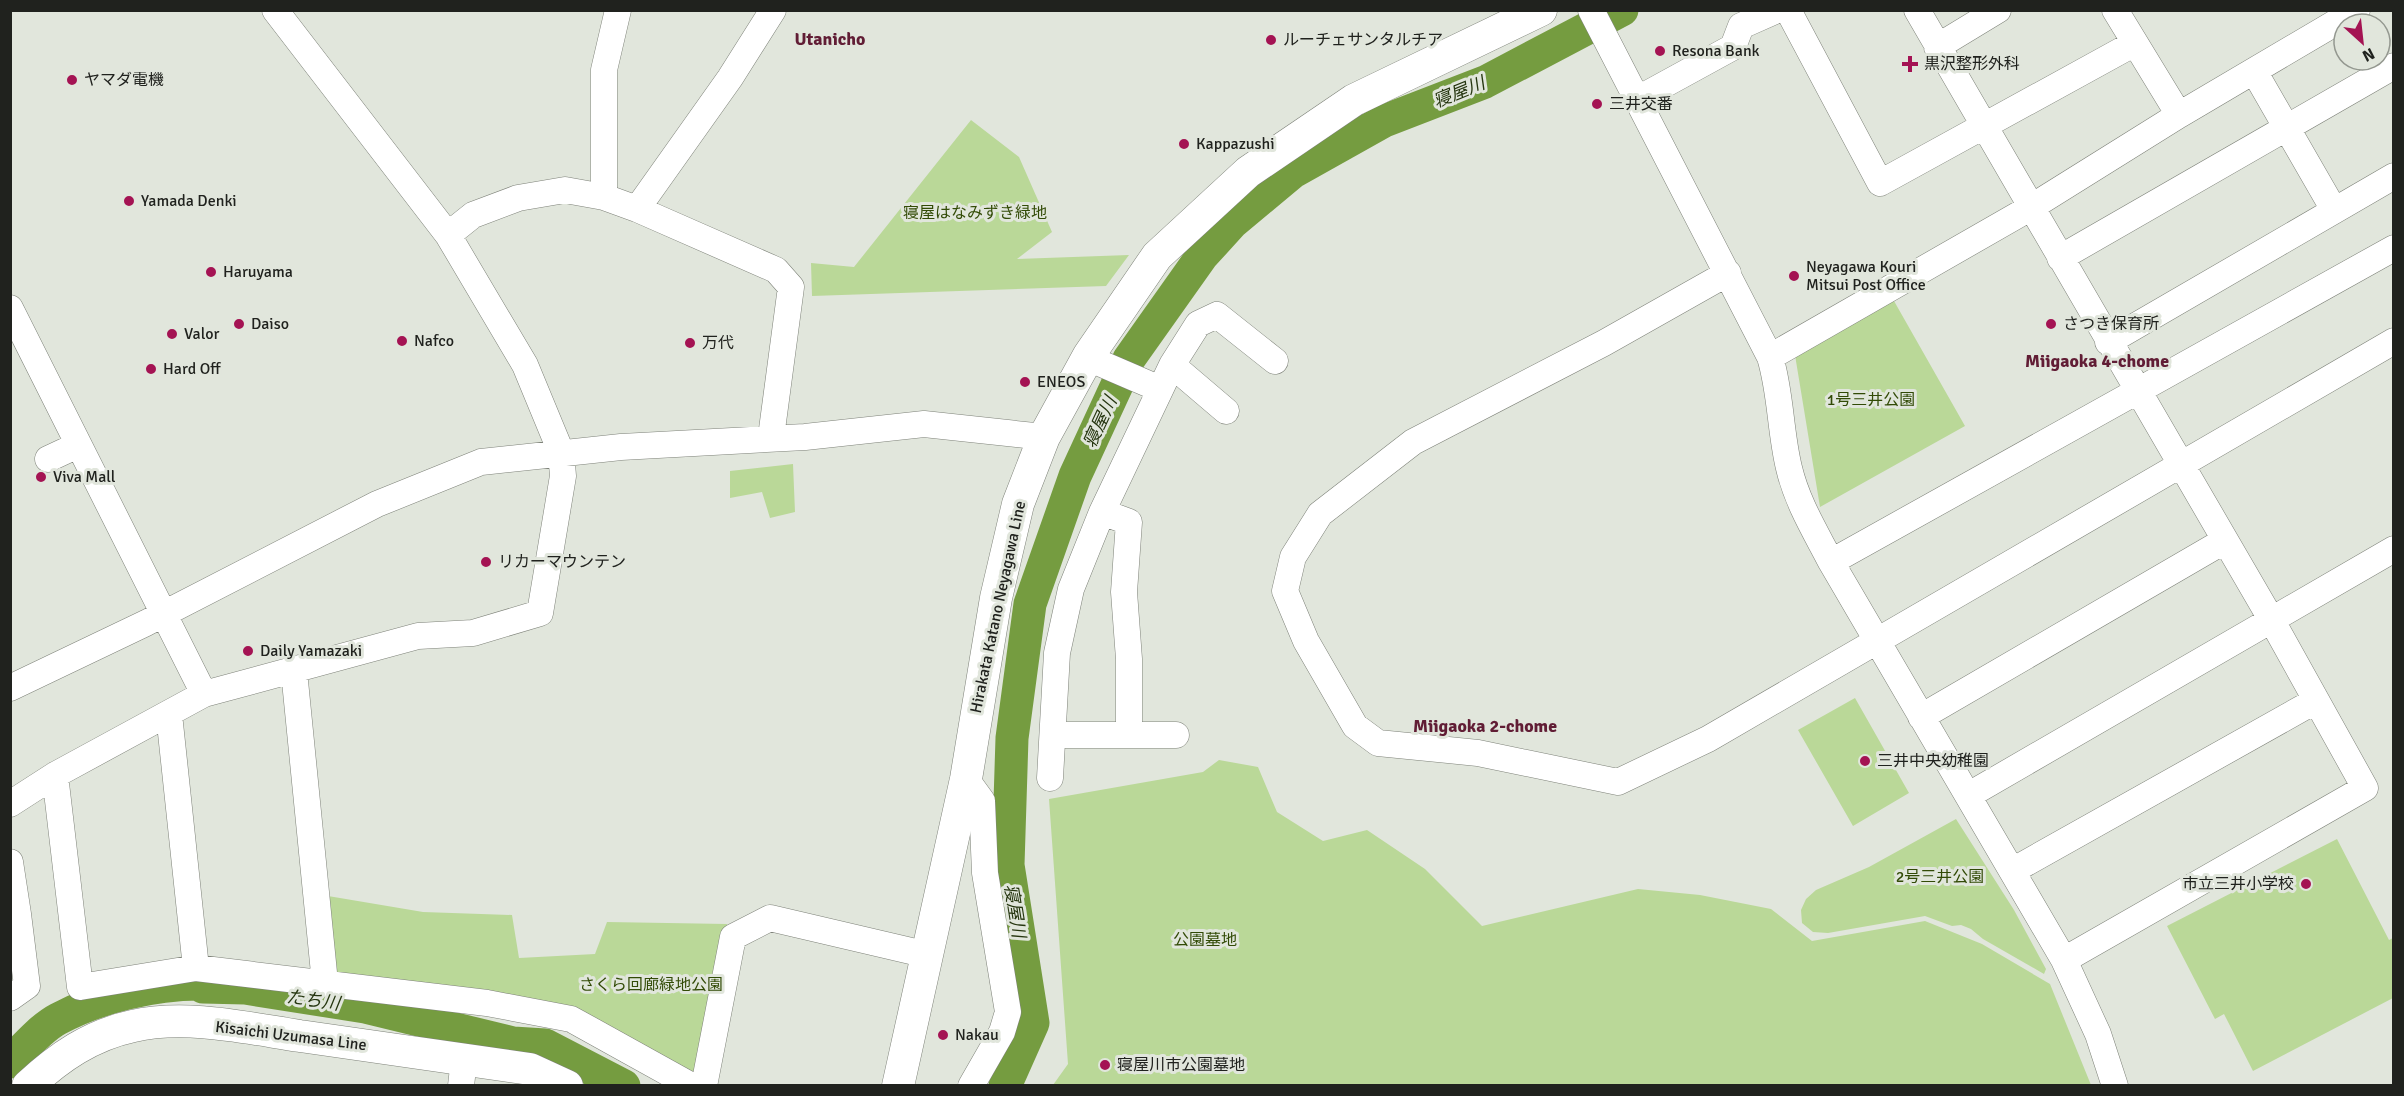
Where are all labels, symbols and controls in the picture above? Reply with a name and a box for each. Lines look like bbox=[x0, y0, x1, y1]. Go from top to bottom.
north arrow bbox=[2332, 12, 2392, 72]
district label: Utanicho bbox=[794, 28, 866, 50]
place label: ルーチェサンタルチア bbox=[1283, 30, 1443, 50]
marker: ルーチェサンタルチア bbox=[1264, 33, 1278, 47]
place label: Resona Bank bbox=[1672, 41, 1760, 61]
text: N bbox=[2359, 43, 2378, 66]
marker: Resona Bank bbox=[1653, 44, 1667, 58]
place label: 黒沢整形外科 bbox=[1924, 54, 2020, 74]
marker: 黒沢整形外科 bbox=[1901, 55, 1919, 73]
place label: ヤマダ電機 bbox=[84, 70, 164, 90]
water label: 寝屋川 bbox=[1430, 71, 1490, 112]
marker: ヤマダ電機 bbox=[65, 73, 79, 87]
place label: 三井交番 bbox=[1609, 94, 1673, 114]
marker: 三井交番 bbox=[1590, 97, 1604, 111]
place label: Kappazushi bbox=[1196, 134, 1275, 154]
marker: Kappazushi bbox=[1177, 137, 1191, 151]
place label: Yamada Denki bbox=[141, 191, 237, 211]
marker: Yamada Denki bbox=[122, 194, 136, 208]
park label: 寝屋はなみずき緑地 bbox=[903, 203, 1047, 223]
place label: Neyagawa Kouri Mitsui Post Office bbox=[1806, 257, 1926, 295]
place label: Haruyama bbox=[223, 262, 293, 282]
marker: Haruyama bbox=[204, 265, 218, 279]
marker: Neyagawa Kouri Mitsui Post Office bbox=[1787, 269, 1801, 283]
place label: Daiso bbox=[251, 314, 289, 334]
place label: さつき保育所 bbox=[2063, 314, 2159, 334]
marker: Daiso bbox=[232, 317, 246, 331]
marker: さつき保育所 bbox=[2044, 317, 2058, 331]
place label: Valor bbox=[184, 324, 220, 344]
marker: Valor bbox=[165, 327, 179, 341]
place label: Nafco bbox=[414, 331, 454, 351]
place label: 万代 bbox=[702, 333, 734, 353]
marker: Nafco bbox=[395, 334, 409, 348]
marker: 万代 bbox=[683, 336, 697, 350]
district label: Miigaoka 4-chome bbox=[2025, 350, 2169, 372]
place label: Hard Off bbox=[163, 359, 221, 379]
marker: Hard Off bbox=[144, 362, 158, 376]
place label: ENEOS bbox=[1037, 372, 1085, 392]
marker: ENEOS bbox=[1018, 375, 1032, 389]
park label: 1号三井公園 bbox=[1827, 390, 1915, 410]
water label: 寝屋川 bbox=[1079, 391, 1122, 451]
place label: Viva Mall bbox=[53, 467, 116, 487]
marker: Viva Mall bbox=[34, 470, 48, 484]
street label: Hirakata Katano Neyagawa Line bbox=[966, 499, 1030, 715]
place label: リカーマウンテン bbox=[498, 552, 626, 572]
marker: リカーマウンテン bbox=[479, 555, 493, 569]
place label: Daily Yamazaki bbox=[260, 641, 362, 661]
marker: Daily Yamazaki bbox=[241, 644, 255, 658]
district label: Miigaoka 2-chome bbox=[1413, 715, 1557, 737]
place label: 三井中央幼稚園 bbox=[1877, 751, 1989, 771]
marker: 三井中央幼稚園 bbox=[1858, 754, 1872, 768]
park label: 2号三井公園 bbox=[1896, 867, 1984, 887]
place label: 市立三井小学校 bbox=[2182, 874, 2294, 894]
marker: 市立三井小学校 bbox=[2299, 877, 2313, 891]
water label: 寝屋川 bbox=[1000, 883, 1030, 941]
park label: 公園墓地 bbox=[1173, 930, 1237, 950]
park label: さくら回廊緑地公園 bbox=[579, 975, 723, 995]
water label: たち川 bbox=[285, 985, 343, 1015]
street label: Kisaichi Uzumasa Line bbox=[214, 1017, 368, 1055]
place label: Nakau bbox=[955, 1025, 999, 1045]
marker: Nakau bbox=[936, 1028, 950, 1042]
place label: 寝屋川市公園墓地 bbox=[1117, 1055, 1245, 1075]
marker: 寝屋川市公園墓地 bbox=[1098, 1058, 1112, 1072]

